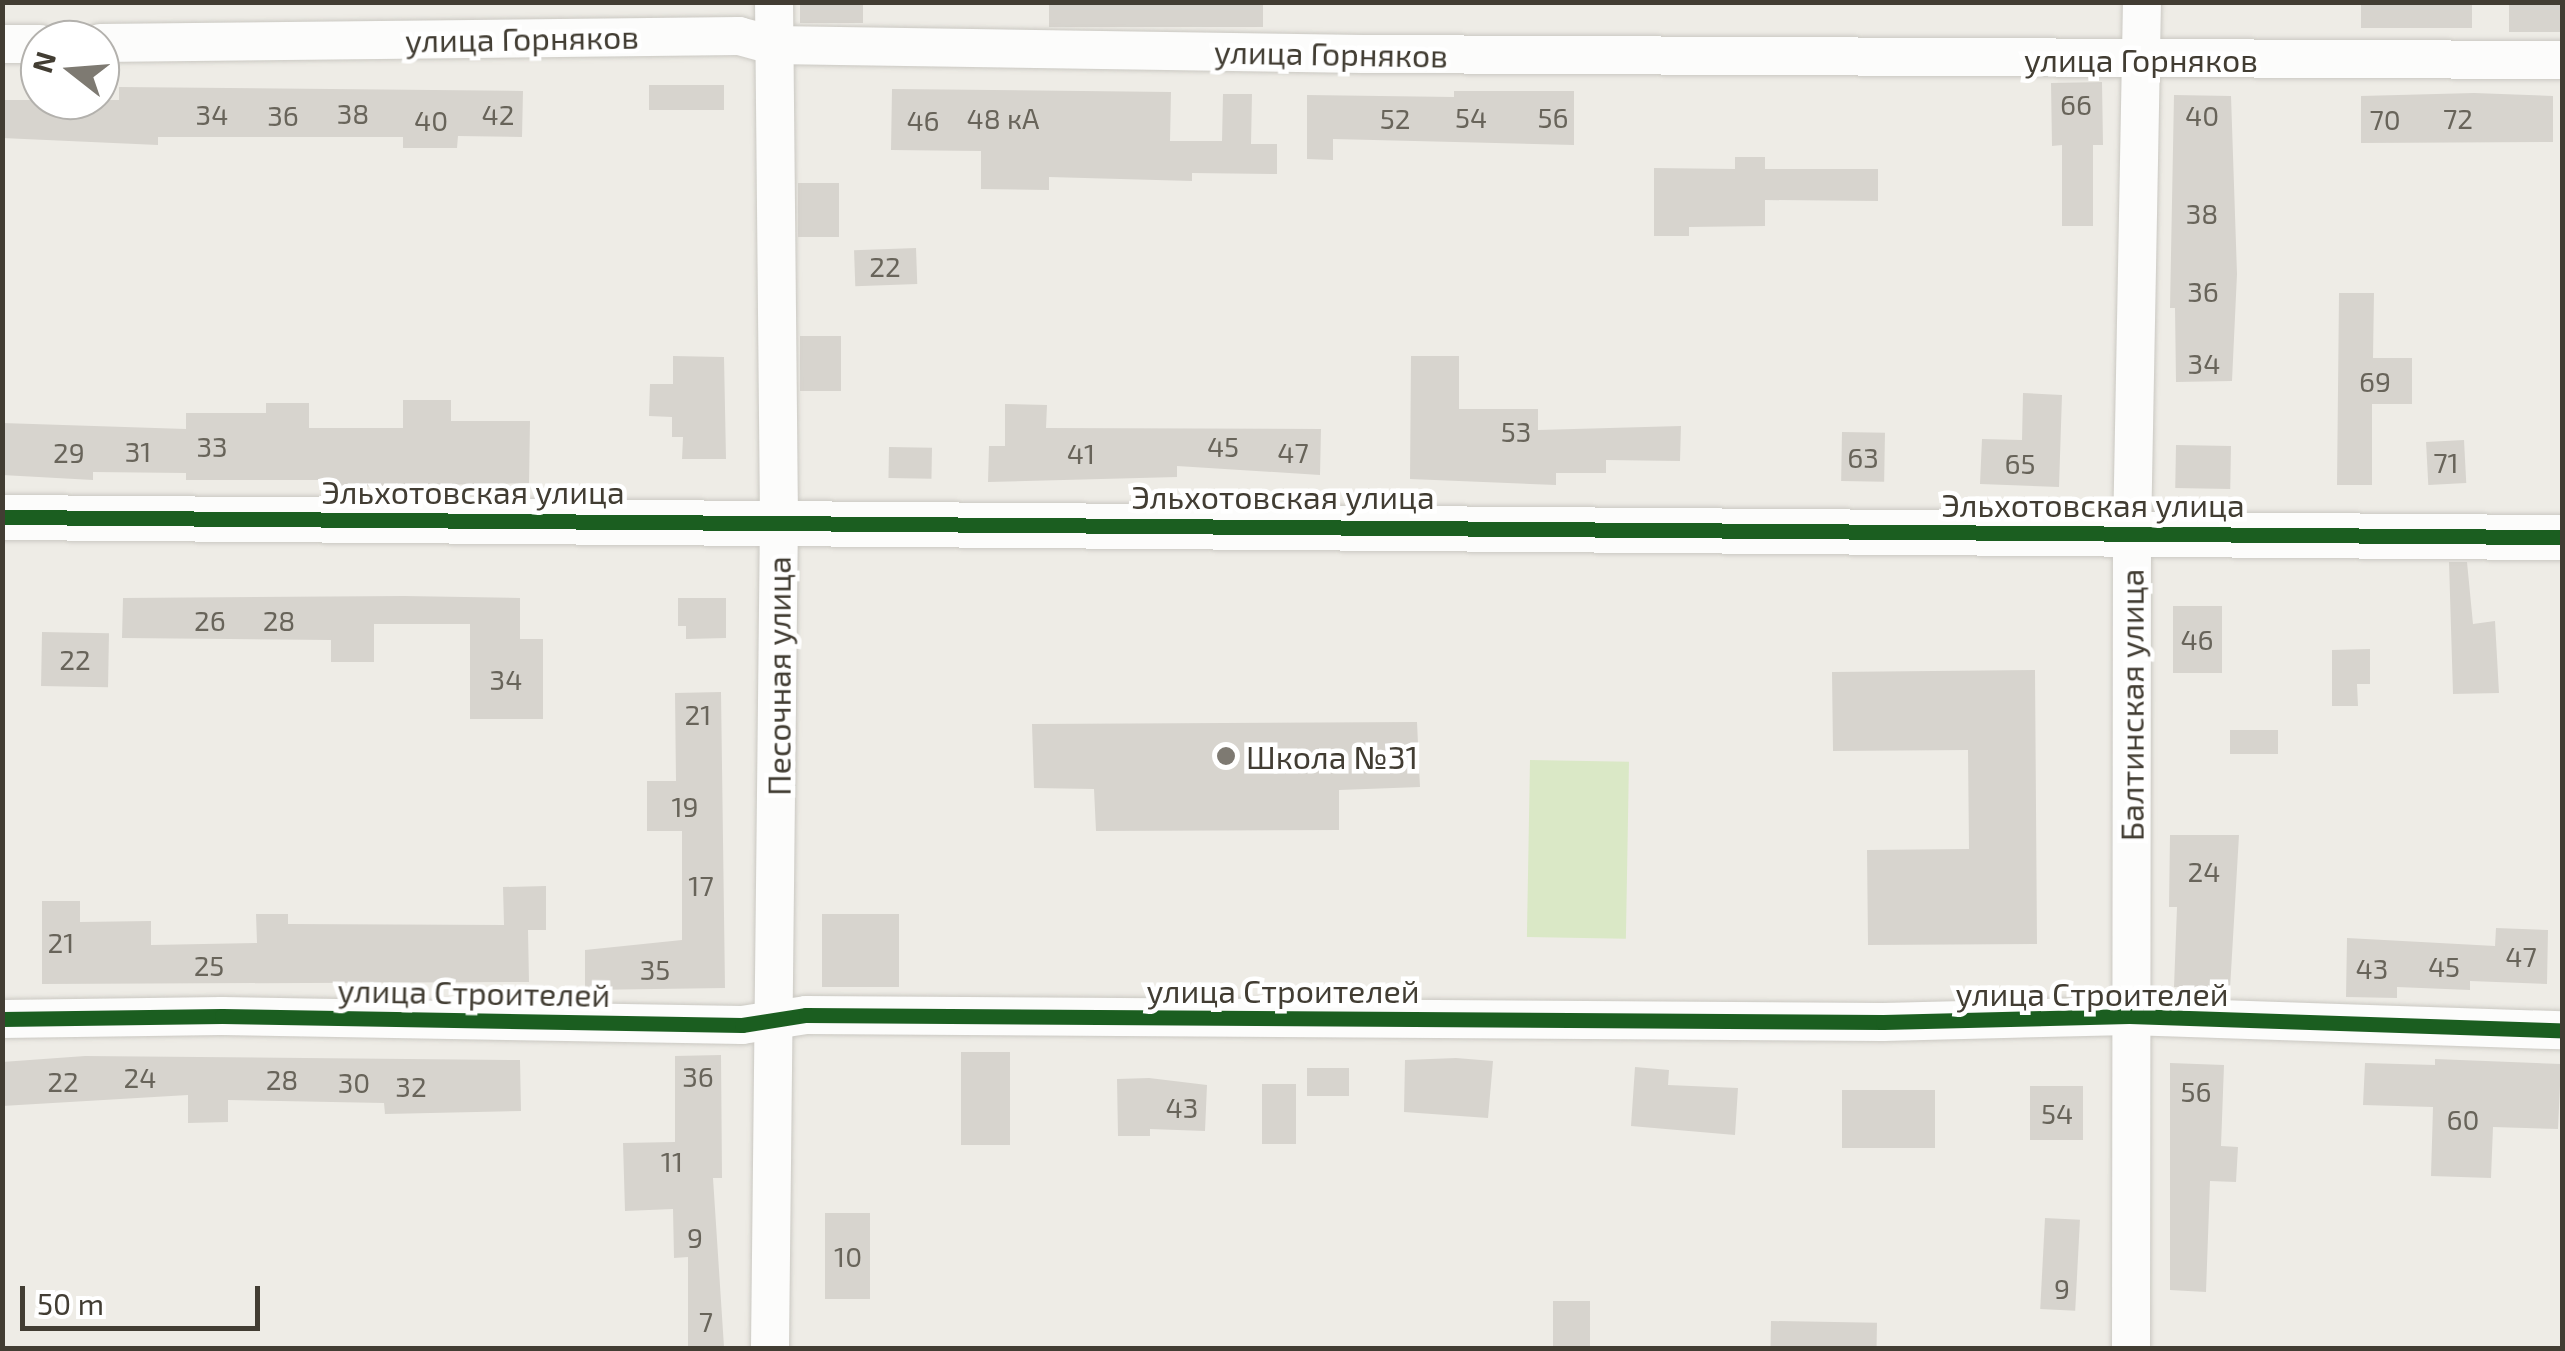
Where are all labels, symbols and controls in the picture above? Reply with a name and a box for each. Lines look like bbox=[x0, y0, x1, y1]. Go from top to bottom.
street label: улица Горняков bbox=[405, 17, 639, 59]
north arrow bbox=[20, 20, 120, 120]
street label: улица Горняков bbox=[1214, 32, 1448, 74]
street label: улица Горняков bbox=[2024, 40, 2258, 78]
text: N bbox=[24, 47, 62, 76]
house number: 66 bbox=[2060, 87, 2092, 121]
house number: 38 bbox=[337, 96, 369, 130]
house number: 34 bbox=[196, 97, 228, 131]
house number: 42 bbox=[482, 97, 514, 131]
house number: 36 bbox=[267, 98, 299, 132]
house number: 40 bbox=[2185, 98, 2219, 132]
house number: 54 bbox=[1455, 100, 1487, 134]
house number: 56 bbox=[1537, 100, 1569, 134]
house number: 48 кА bbox=[967, 101, 1039, 135]
house number: 52 bbox=[1380, 101, 1410, 135]
house number: 72 bbox=[2443, 101, 2473, 135]
house number: 70 bbox=[2369, 102, 2401, 136]
house number: 40 bbox=[414, 103, 448, 137]
house number: 46 bbox=[906, 103, 940, 137]
house number: 38 bbox=[2186, 196, 2218, 230]
house number: 22 bbox=[869, 249, 901, 283]
house number: 36 bbox=[2187, 274, 2219, 308]
house number: 34 bbox=[2188, 346, 2220, 380]
house number: 69 bbox=[2359, 364, 2391, 398]
house number: 53 bbox=[1501, 414, 1531, 448]
house number: 33 bbox=[196, 429, 228, 463]
house number: 45 bbox=[1207, 429, 1239, 463]
house number: 31 bbox=[125, 434, 151, 468]
house number: 29 bbox=[53, 435, 85, 469]
house number: 47 bbox=[1277, 435, 1309, 469]
house number: 41 bbox=[1067, 436, 1095, 470]
house number: 63 bbox=[1847, 440, 1879, 474]
house number: 71 bbox=[2433, 445, 2459, 479]
house number: 65 bbox=[2004, 446, 2036, 480]
street label: Эльхотовская улица bbox=[321, 472, 625, 510]
street label: Эльхотовская улица bbox=[1131, 477, 1435, 515]
street label: Эльхотовская улица bbox=[1941, 485, 2245, 523]
street label: Песочная улица bbox=[759, 556, 797, 796]
street label: Балтинская улица bbox=[2112, 569, 2150, 841]
house number: 26 bbox=[194, 603, 226, 637]
house number: 28 bbox=[263, 603, 295, 637]
house number: 46 bbox=[2180, 622, 2214, 656]
house number: 22 bbox=[59, 642, 91, 676]
house number: 34 bbox=[490, 662, 522, 696]
house number: 21 bbox=[685, 697, 711, 731]
place label: Школа №31 bbox=[1246, 737, 1418, 775]
marker: Школа №31 bbox=[1215, 745, 1237, 767]
house number: 19 bbox=[671, 789, 699, 823]
house number: 24 bbox=[2188, 854, 2220, 888]
house number: 17 bbox=[688, 868, 714, 902]
house number: 21 bbox=[48, 925, 74, 959]
house number: 47 bbox=[2505, 939, 2537, 973]
house number: 25 bbox=[194, 948, 224, 982]
house number: 45 bbox=[2428, 949, 2460, 983]
house number: 43 bbox=[2356, 951, 2388, 985]
house number: 35 bbox=[640, 952, 670, 986]
street label: улица Строителей bbox=[337, 970, 611, 1014]
street label: улица Строителей bbox=[1147, 971, 1419, 1009]
street label: улица Строителей bbox=[1956, 974, 2228, 1012]
house number: 36 bbox=[682, 1059, 714, 1093]
house number: 24 bbox=[124, 1060, 156, 1094]
house number: 28 bbox=[266, 1062, 298, 1096]
house number: 22 bbox=[47, 1064, 79, 1098]
house number: 30 bbox=[338, 1065, 370, 1099]
house number: 32 bbox=[395, 1069, 427, 1103]
house number: 56 bbox=[2180, 1074, 2212, 1108]
house number: 43 bbox=[1166, 1090, 1198, 1124]
house number: 54 bbox=[2041, 1096, 2073, 1130]
house number: 60 bbox=[2447, 1102, 2479, 1136]
house number: 11 bbox=[661, 1144, 683, 1178]
house number: 9 bbox=[687, 1220, 703, 1254]
house number: 10 bbox=[834, 1239, 862, 1273]
scale bar bbox=[25, 1266, 265, 1328]
house number: 9 bbox=[2054, 1271, 2070, 1305]
text: 50 m bbox=[37, 1285, 104, 1321]
house number: 7 bbox=[699, 1304, 713, 1338]

